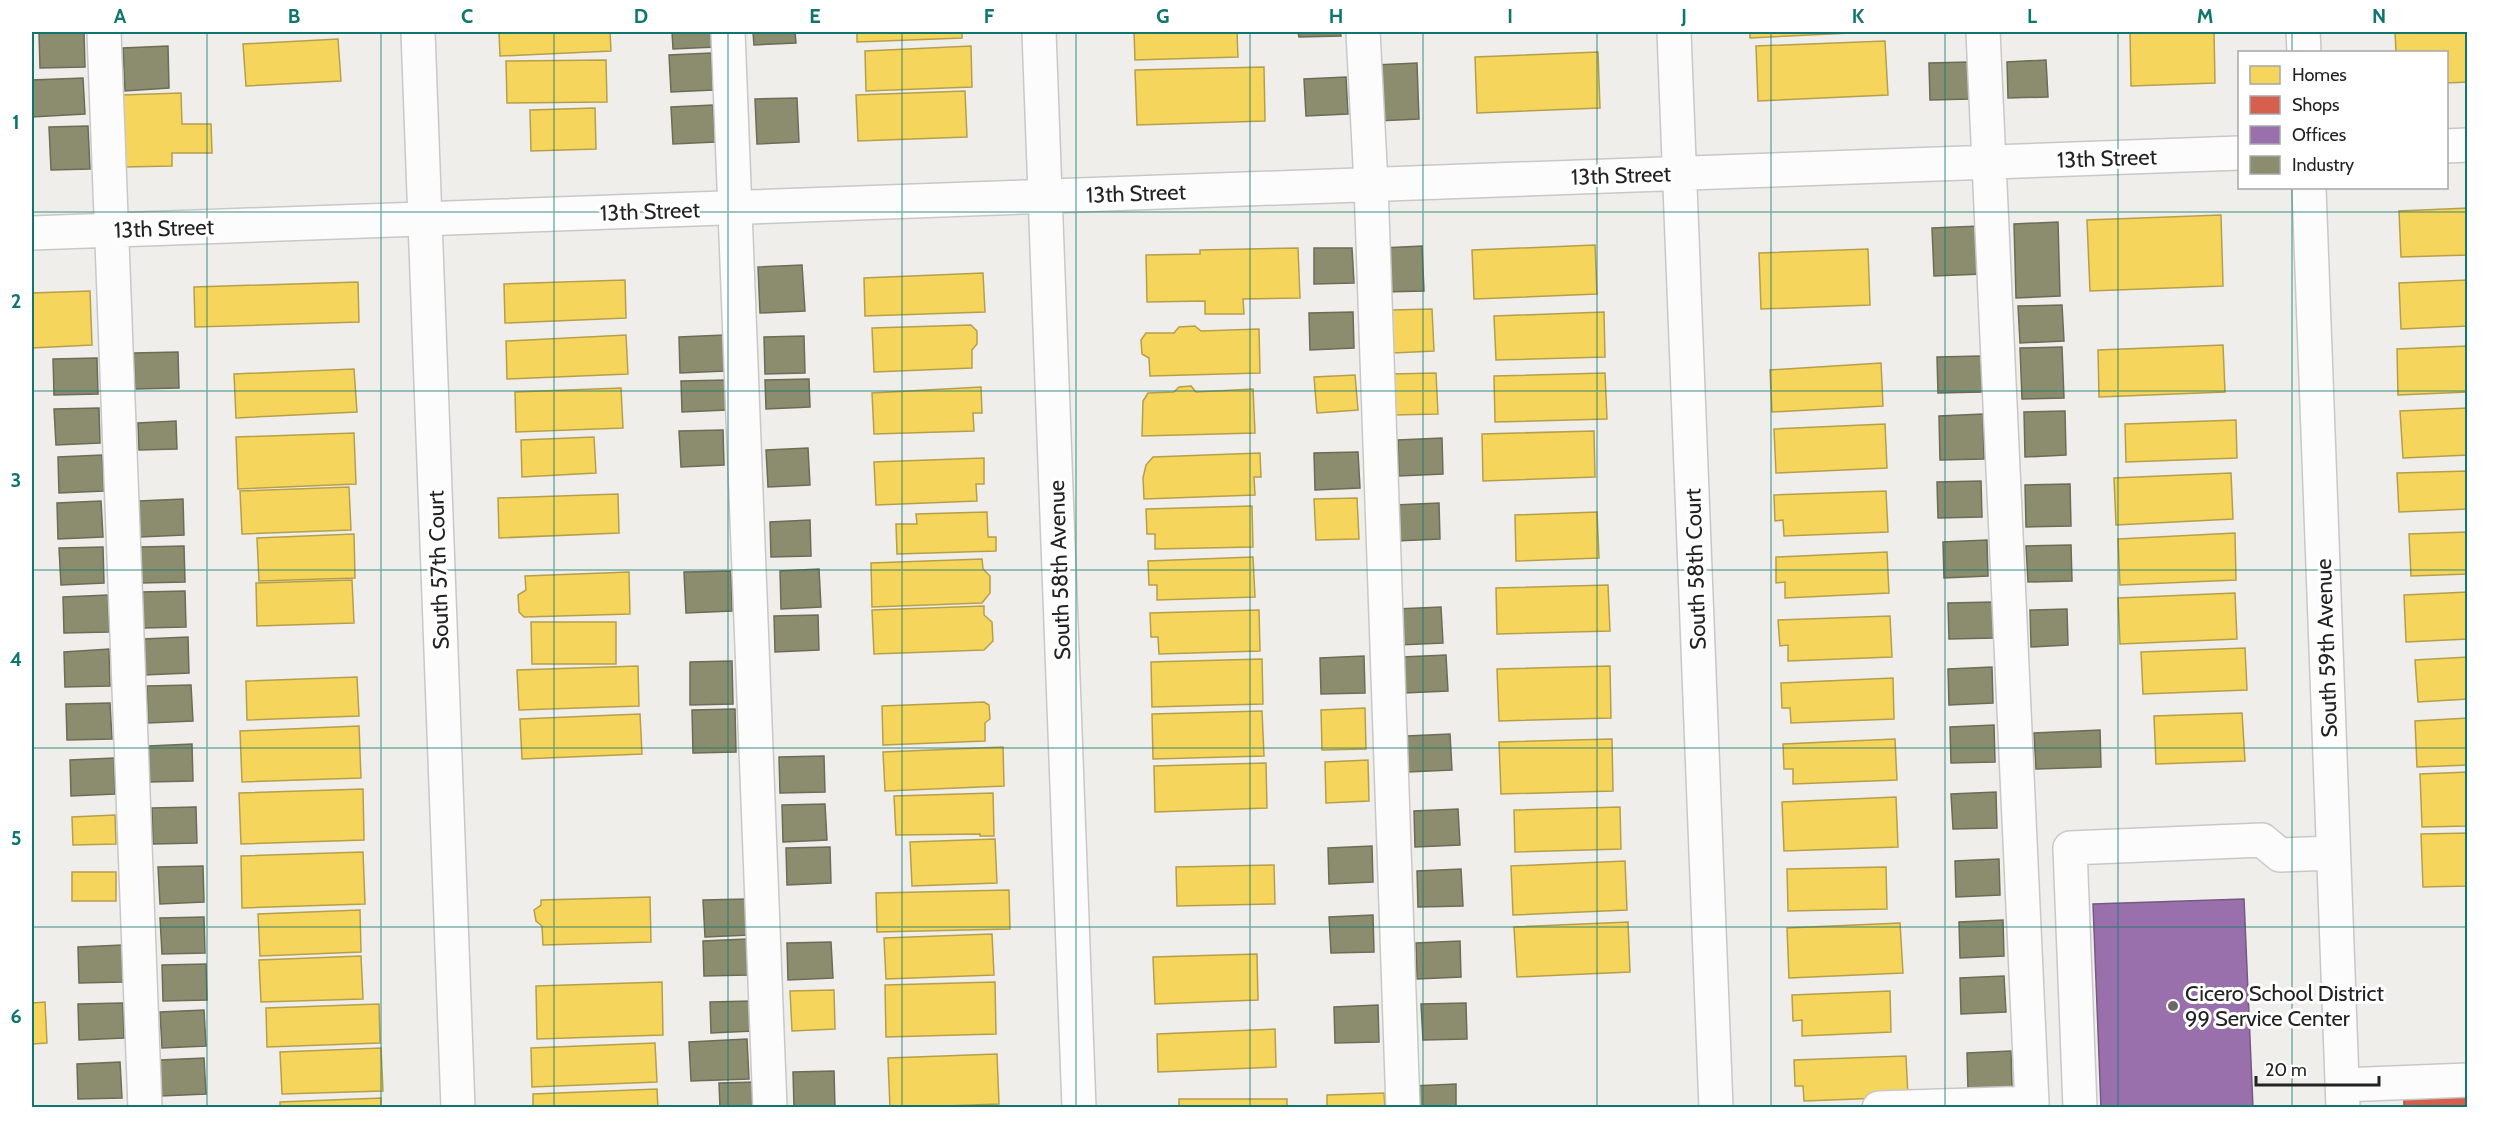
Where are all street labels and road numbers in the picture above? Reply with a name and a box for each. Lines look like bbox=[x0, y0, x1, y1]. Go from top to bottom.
street label: 13th Street bbox=[2057, 143, 2158, 174]
street label: 13th Street bbox=[1571, 160, 1672, 191]
street label: 13th Street bbox=[1086, 178, 1187, 209]
street label: 13th Street bbox=[600, 196, 701, 227]
street label: 13th Street bbox=[114, 213, 215, 244]
street label: South 58th Avenue bbox=[1043, 480, 1076, 660]
street label: South 58th Court bbox=[1679, 487, 1712, 650]
street label: South 57th Court bbox=[422, 489, 455, 650]
street label: South 59th Avenue bbox=[2310, 558, 2343, 738]

